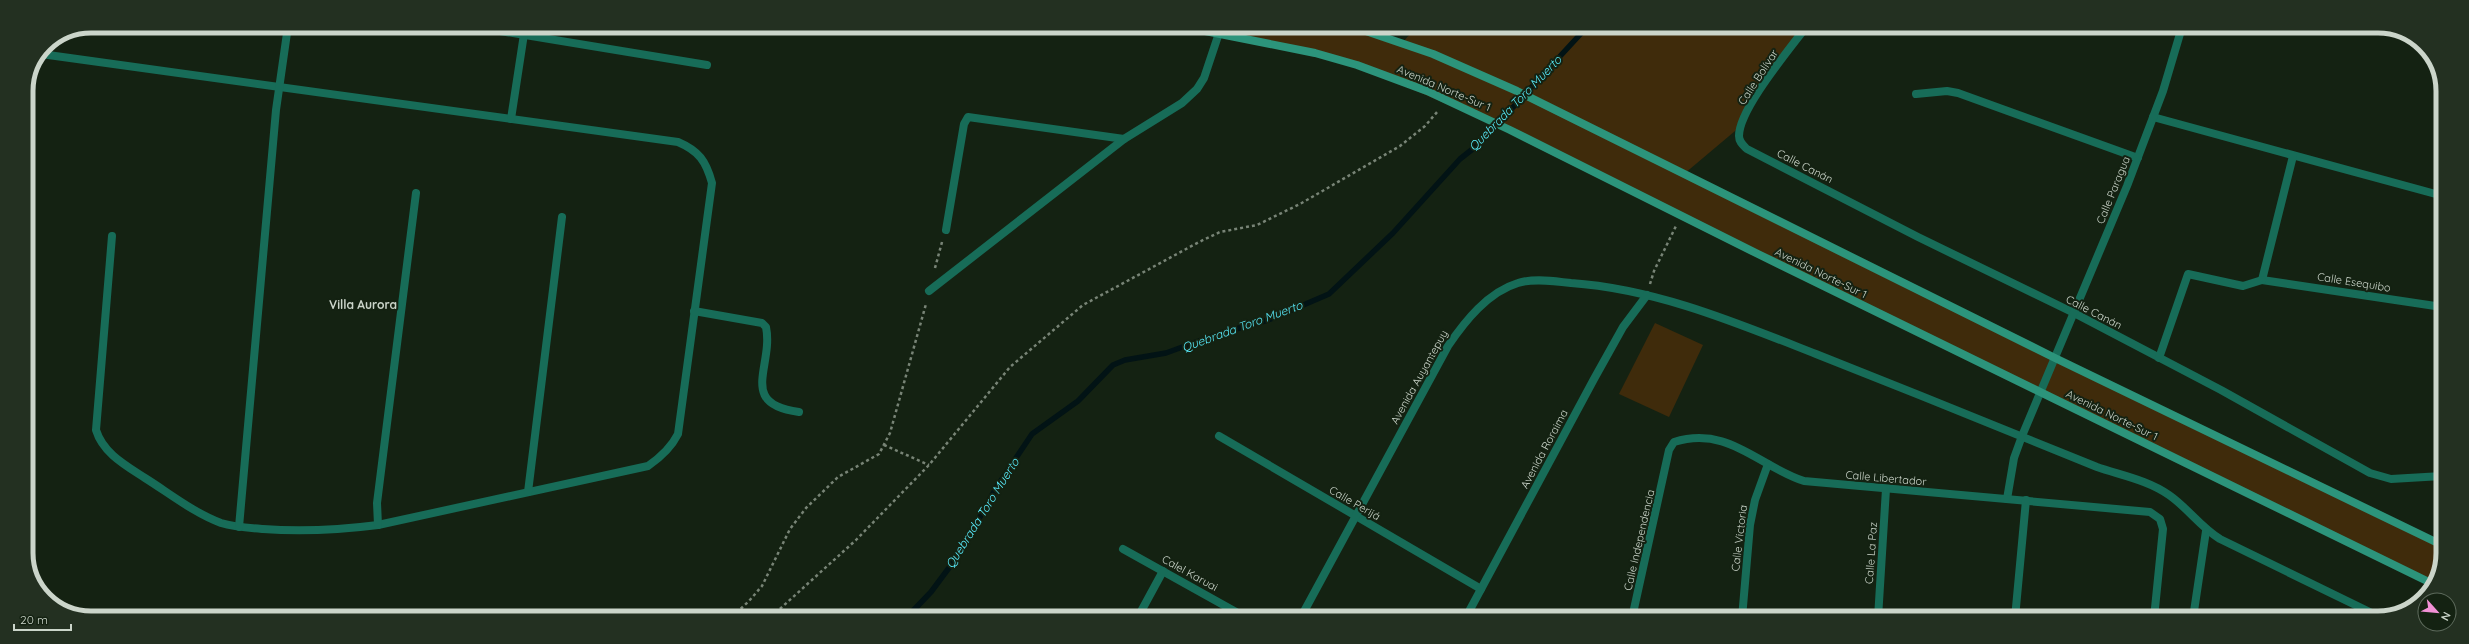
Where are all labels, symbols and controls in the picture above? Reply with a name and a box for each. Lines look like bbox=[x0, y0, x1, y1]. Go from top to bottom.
street label: Calle Bolívar bbox=[1735, 46, 1782, 107]
water label: Quebrada Toro Muerto bbox=[1465, 52, 1565, 154]
street label: Avenida Norte-Sur 1 bbox=[1395, 62, 1493, 114]
street label: Calle Canán bbox=[1775, 146, 1835, 186]
street label: Calle Paragua bbox=[2093, 154, 2133, 226]
street label: Avenida Norte-Sur 1 bbox=[1773, 245, 1869, 301]
street label: Calle Esequibo bbox=[2316, 269, 2392, 295]
street label: Calle Canán bbox=[2064, 292, 2124, 332]
district label: Villa Aurora bbox=[329, 297, 397, 312]
water label: Quebrada Toro Muerto bbox=[1180, 297, 1305, 355]
street label: Avenida Auyantepuy bbox=[1387, 327, 1451, 427]
street label: Avenida Norte-Sur 1 bbox=[2064, 387, 2160, 443]
street label: Avenida Roraima bbox=[1517, 407, 1571, 491]
water label: Quebrada Toro Muerto bbox=[942, 454, 1022, 571]
street label: Calle Libertador bbox=[1845, 467, 1928, 489]
street label: Calle Perijá bbox=[1327, 483, 1383, 523]
street label: Calle Independencia bbox=[1621, 488, 1657, 592]
street label: Calle Victoria bbox=[1728, 504, 1750, 572]
street label: Calle La Paz bbox=[1862, 522, 1880, 584]
street label: Calel Karuai bbox=[1160, 552, 1220, 594]
north arrow bbox=[2417, 592, 2457, 632]
scale bar bbox=[14, 606, 71, 632]
text: N bbox=[2438, 610, 2454, 623]
text: 20 m bbox=[20, 612, 48, 627]

